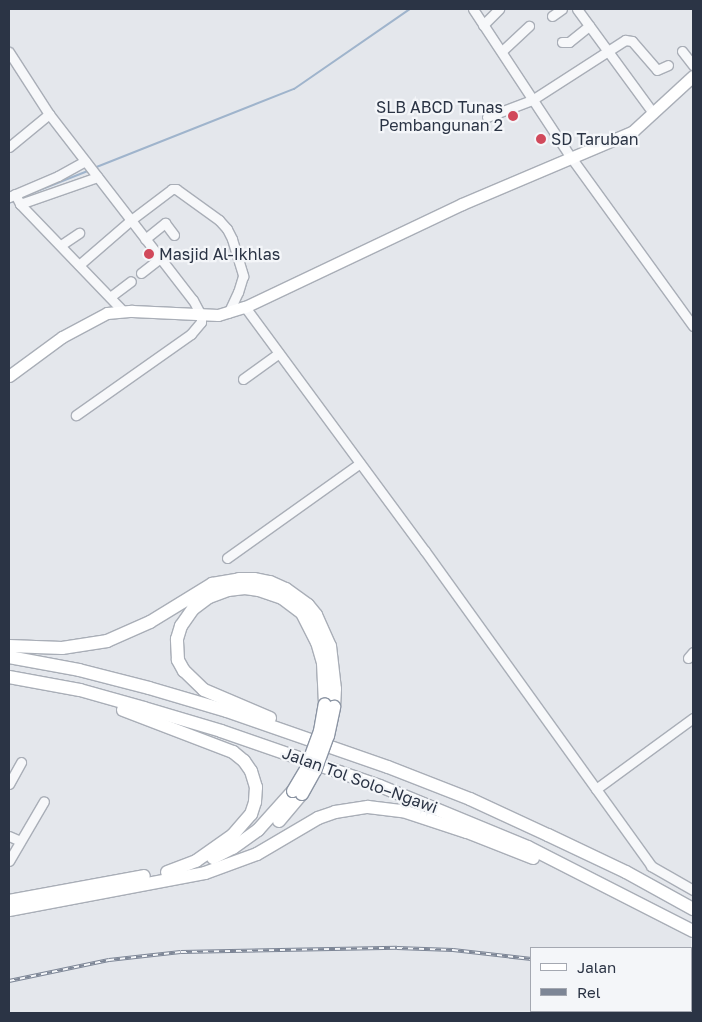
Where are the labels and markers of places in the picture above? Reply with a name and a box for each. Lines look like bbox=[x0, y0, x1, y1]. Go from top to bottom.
place label: SLB ABCD Tunas Pembangunan 2 bbox=[376, 97, 503, 135]
marker: SLB ABCD Tunas Pembangunan 2 bbox=[507, 110, 519, 122]
place label: SD Taruban bbox=[551, 129, 639, 149]
marker: SD Taruban bbox=[535, 133, 547, 145]
place label: Masjid Al-Ikhlas bbox=[159, 244, 280, 264]
marker: Masjid Al-Ikhlas bbox=[143, 248, 155, 260]

